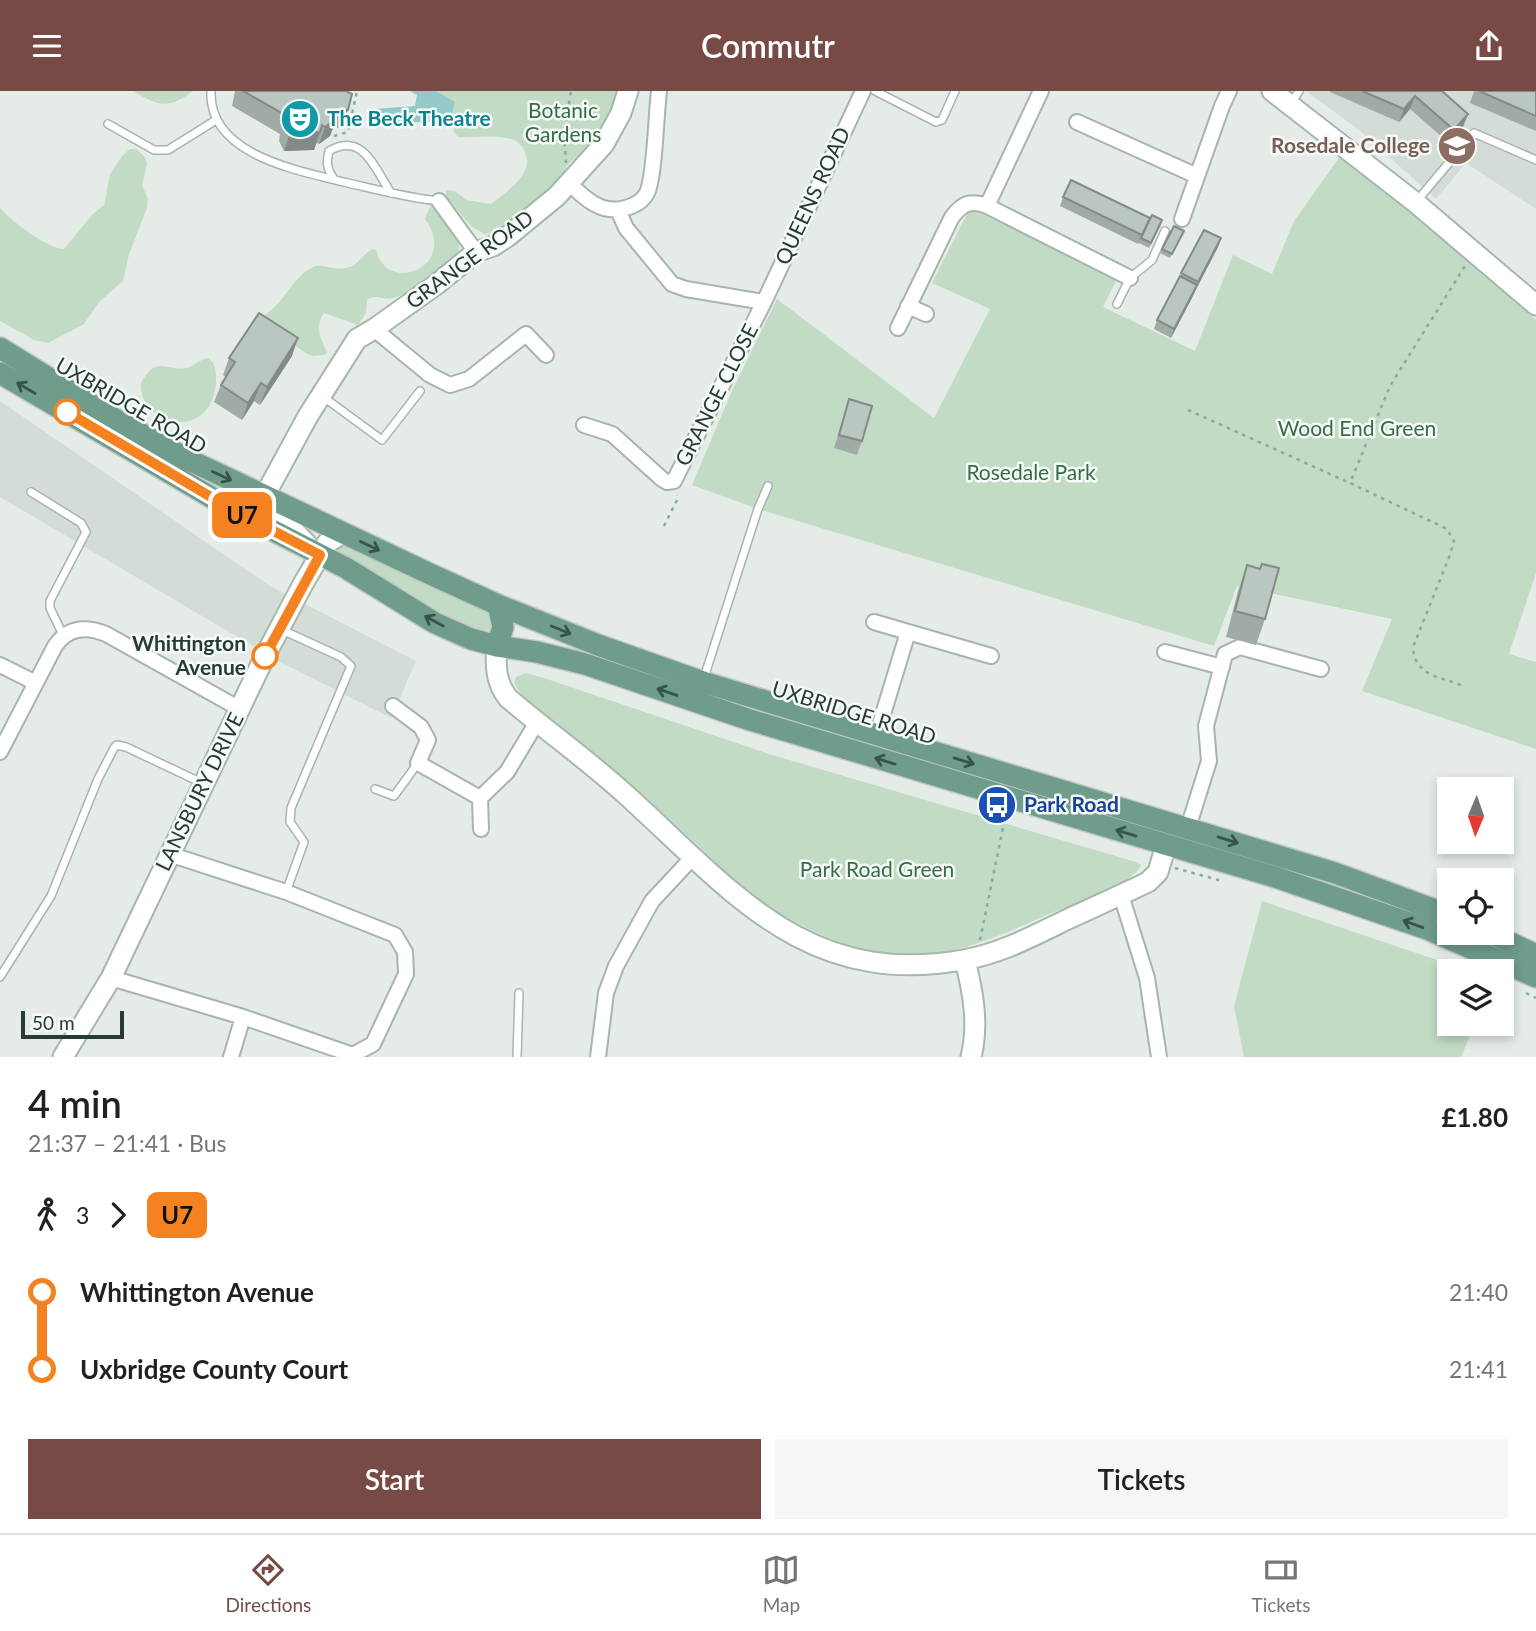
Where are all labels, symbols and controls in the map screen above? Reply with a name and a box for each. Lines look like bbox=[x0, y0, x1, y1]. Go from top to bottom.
text: Commutr bbox=[701, 26, 835, 65]
icon: menu bbox=[28, 27, 66, 65]
icon: share bbox=[1470, 27, 1508, 65]
park label: Botanic Gardens bbox=[525, 97, 601, 146]
theatre icon: The Beck Theatre bbox=[279, 98, 321, 140]
place label: The Beck Theatre bbox=[327, 105, 491, 130]
street label: QUEENS ROAD bbox=[769, 123, 854, 268]
school or university icon: Rosedale College bbox=[1436, 125, 1478, 167]
place label: Rosedale College bbox=[1271, 132, 1430, 157]
street label: GRANGE ROAD bbox=[401, 204, 538, 313]
street label: GRANGE CLOSE bbox=[669, 319, 762, 470]
street label: UXBRIDGE ROAD bbox=[52, 351, 212, 458]
one-way arrow bbox=[17, 381, 37, 395]
unlabelled marker bbox=[54, 399, 80, 425]
park label: Wood End Green bbox=[1278, 415, 1436, 440]
park label: Rosedale Park bbox=[966, 459, 1096, 484]
one-way arrow bbox=[212, 470, 233, 483]
line badge: U7 bbox=[210, 492, 274, 538]
text: U7 bbox=[226, 500, 258, 529]
one-way arrow bbox=[359, 540, 380, 554]
one-way arrow bbox=[424, 614, 444, 628]
one-way arrow bbox=[549, 625, 571, 638]
place label: Whittington Avenue bbox=[132, 630, 246, 679]
marker: Whittington Avenue bbox=[252, 643, 278, 669]
street label: UXBRIDGE ROAD bbox=[769, 675, 939, 748]
one-way arrow bbox=[657, 685, 679, 697]
street label: LANSBURY DRIVE bbox=[149, 708, 248, 875]
one-way arrow bbox=[874, 753, 896, 766]
one-way arrow bbox=[952, 756, 974, 768]
north arrow bbox=[1437, 777, 1514, 854]
map controls bbox=[1437, 777, 1514, 1036]
bus stop icon: Park Road bbox=[976, 784, 1018, 826]
place label: Park Road bbox=[1024, 791, 1119, 816]
one-way arrow bbox=[1115, 825, 1137, 838]
one-way arrow bbox=[1217, 835, 1239, 848]
park label: Park Road Green bbox=[800, 856, 954, 881]
button: locate bbox=[1437, 868, 1514, 945]
one-way arrow bbox=[1402, 917, 1424, 929]
button: layers bbox=[1437, 959, 1514, 1036]
scale bar bbox=[21, 1008, 124, 1040]
text: 50 m bbox=[32, 1011, 75, 1034]
text: 4 min bbox=[28, 1080, 122, 1126]
text: £1.80 bbox=[1442, 1101, 1508, 1133]
text: 21:37 – 21:41 · Bus bbox=[28, 1129, 227, 1157]
icon: walk bbox=[28, 1196, 66, 1234]
icon: forward bbox=[99, 1196, 137, 1234]
text: U7 bbox=[161, 1200, 193, 1229]
text: 3 bbox=[76, 1201, 89, 1229]
text: Whittington Avenue bbox=[80, 1276, 314, 1308]
text: 21:40 bbox=[1449, 1278, 1508, 1306]
text: Uxbridge County Court bbox=[80, 1353, 348, 1385]
text: 21:41 bbox=[1449, 1355, 1508, 1383]
button: Start bbox=[28, 1439, 761, 1519]
button: Tickets bbox=[775, 1439, 1508, 1519]
tab: Directions bbox=[226, 1551, 311, 1616]
tab: Map bbox=[762, 1551, 800, 1616]
tab: Tickets bbox=[1252, 1551, 1310, 1616]

